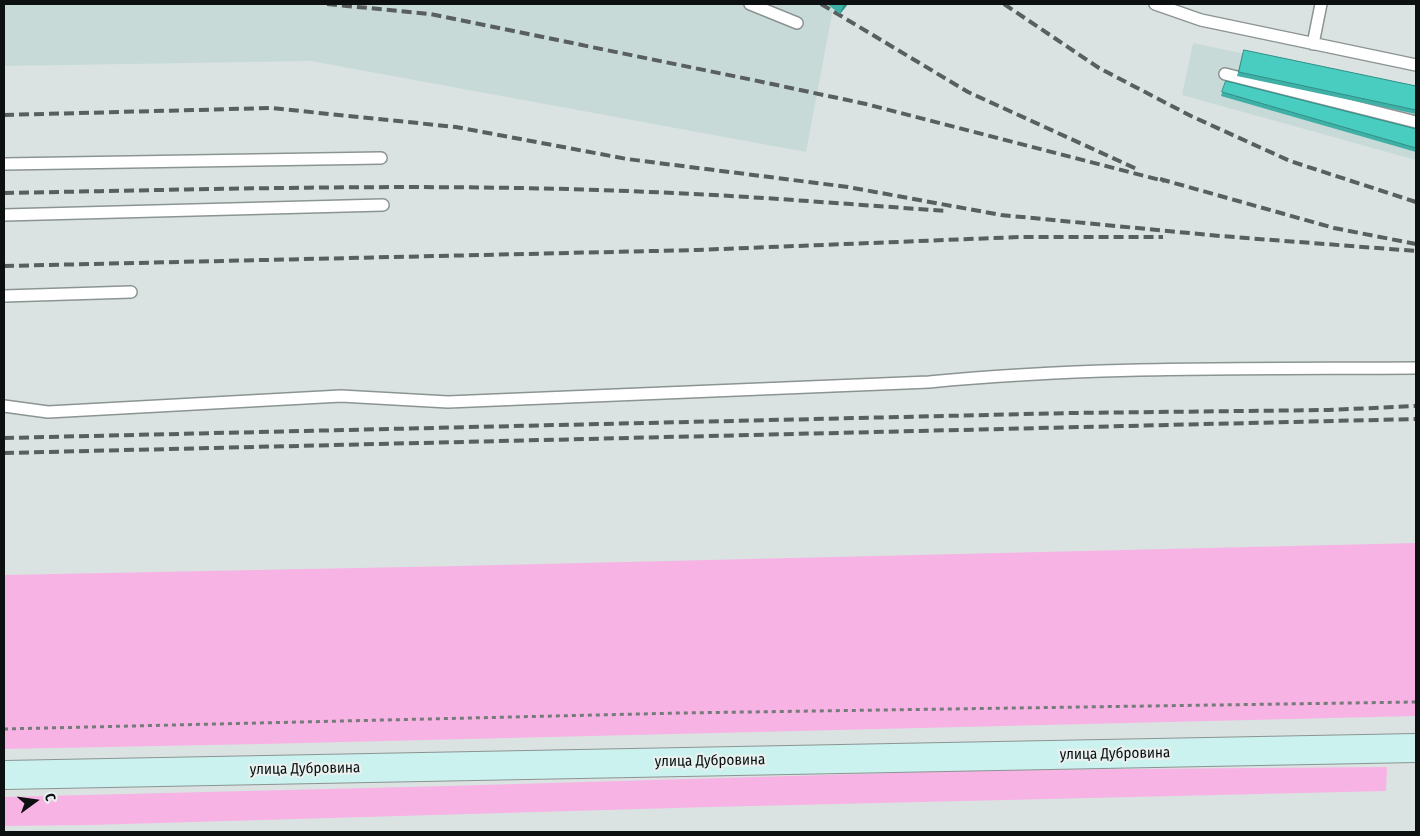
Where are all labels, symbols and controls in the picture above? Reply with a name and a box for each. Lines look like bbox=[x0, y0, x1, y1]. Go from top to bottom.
street label: улица Дубровина bbox=[1060, 744, 1170, 764]
street label: улица Дубровина bbox=[655, 751, 765, 771]
street label: улица Дубровина bbox=[250, 759, 360, 779]
north arrow bbox=[10, 776, 60, 826]
text: С bbox=[41, 792, 59, 803]

